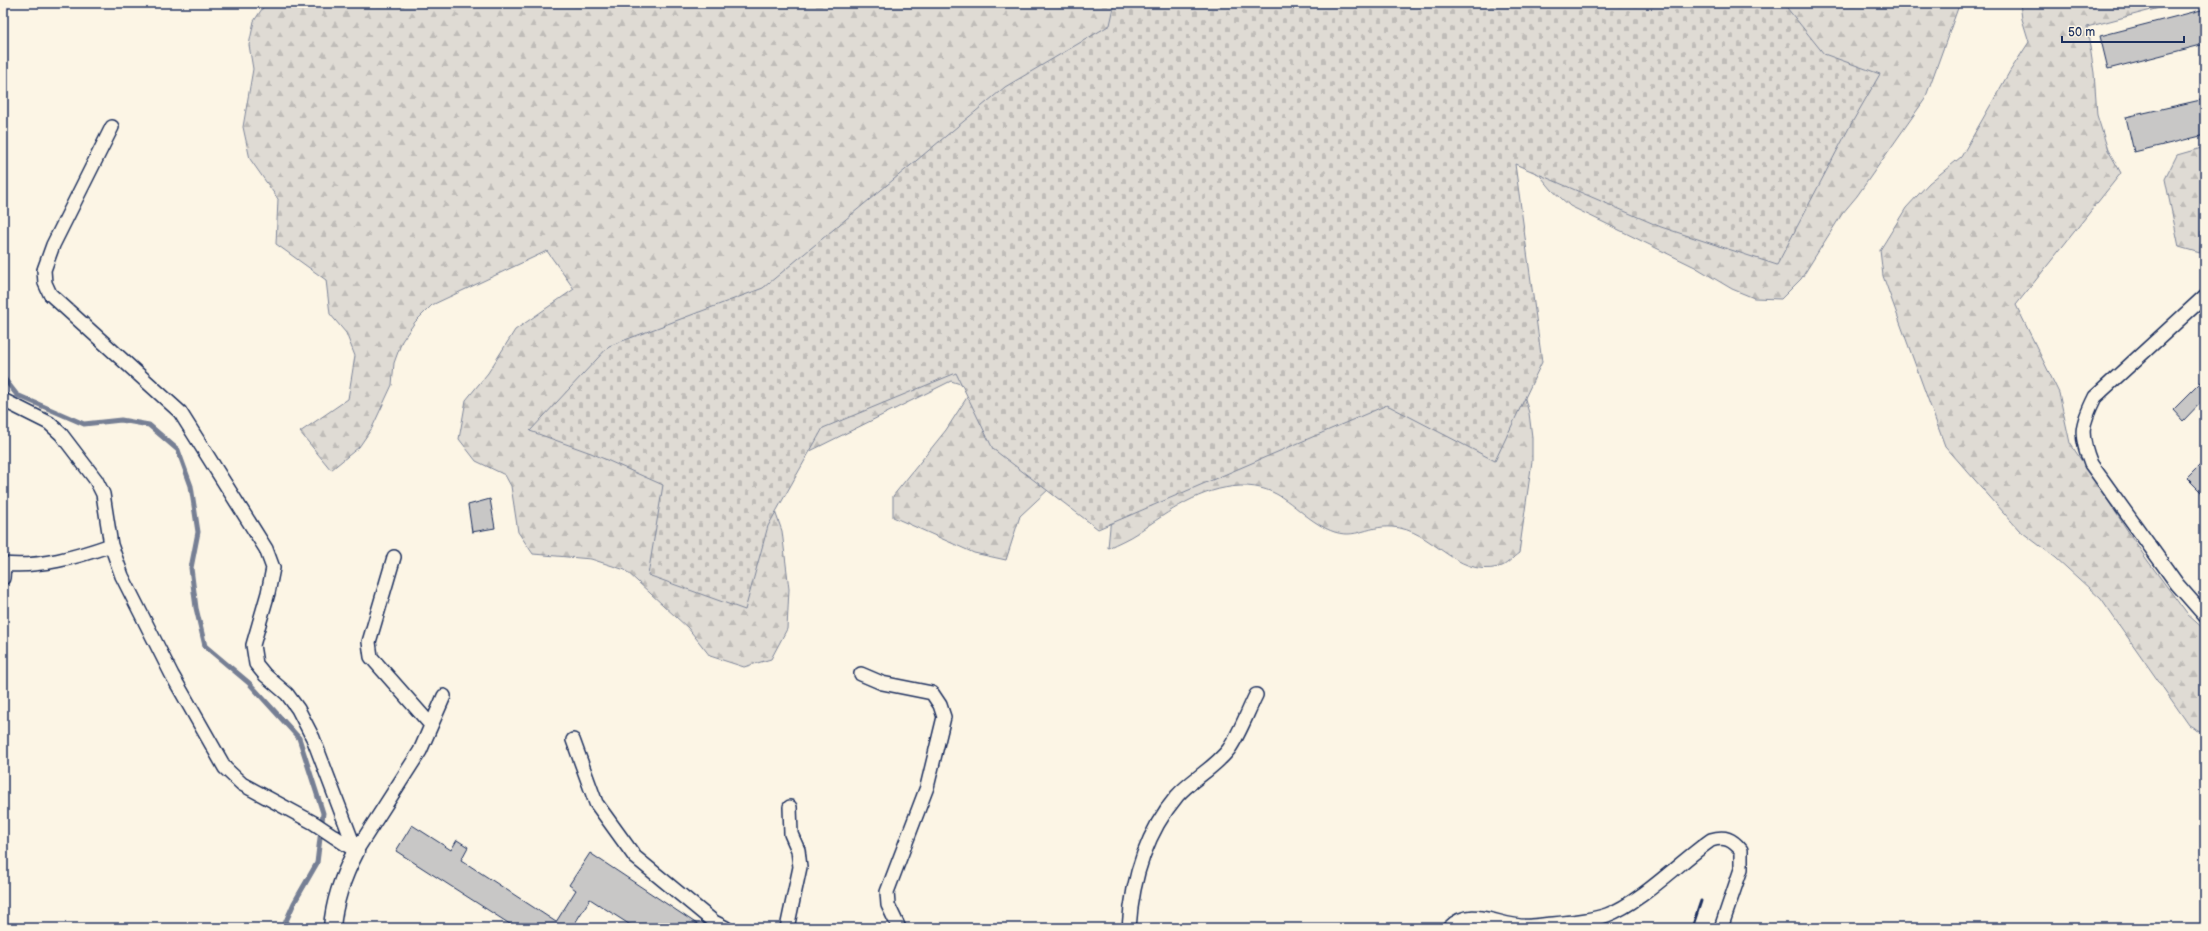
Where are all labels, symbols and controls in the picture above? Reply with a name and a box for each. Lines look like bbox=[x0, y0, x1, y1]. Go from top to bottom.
scale bar bbox=[2062, 18, 2184, 44]
text: 50 m bbox=[2068, 25, 2095, 40]

